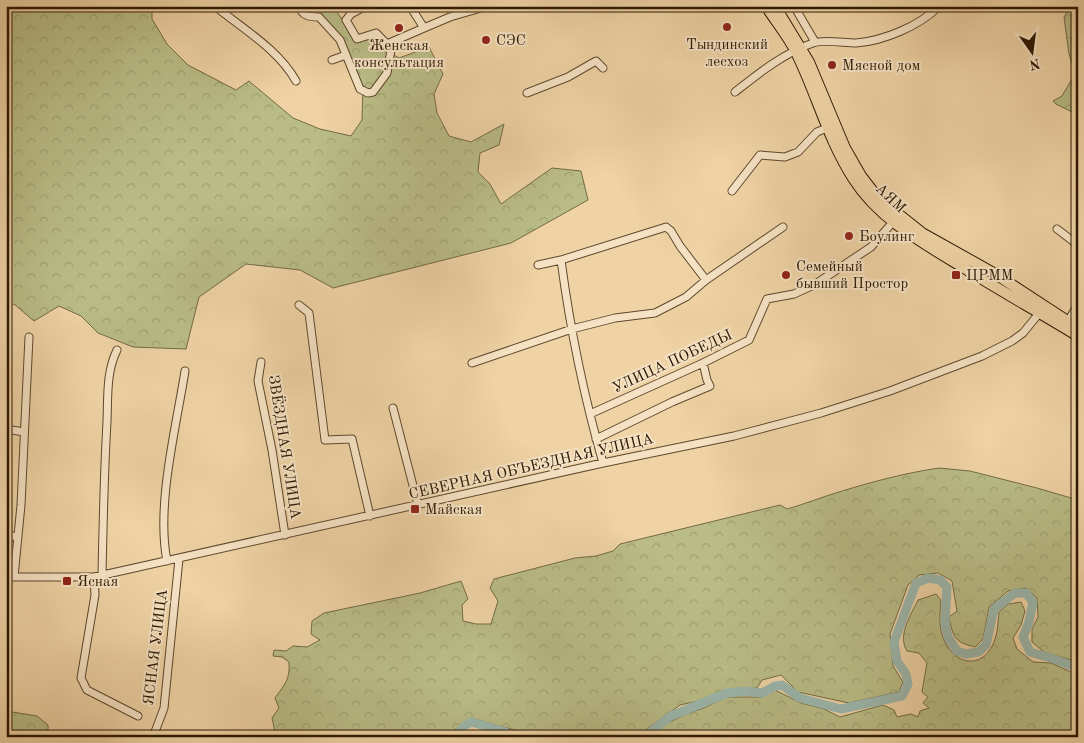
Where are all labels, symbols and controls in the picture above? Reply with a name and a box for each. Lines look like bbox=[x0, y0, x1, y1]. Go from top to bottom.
marker: Тындинский лесхоз bbox=[721, 21, 733, 33]
marker: Женская консультация bbox=[393, 22, 405, 34]
north arrow bbox=[1006, 28, 1056, 78]
marker: СЭС bbox=[480, 34, 492, 46]
place label: СЭС bbox=[496, 34, 526, 49]
place label: Тындинский лесхоз bbox=[686, 38, 768, 70]
place label: Женская консультация bbox=[354, 39, 444, 71]
text: N bbox=[1028, 56, 1042, 72]
marker: Мясной дом bbox=[826, 59, 838, 71]
place label: Мясной дом bbox=[842, 59, 921, 74]
street label: АЯМ bbox=[872, 181, 908, 217]
marker: Боулинг bbox=[843, 230, 855, 242]
place label: Боулинг bbox=[859, 230, 914, 245]
place label: Семейный бывший Простор bbox=[796, 260, 908, 292]
marker: Семейный бывший Простор bbox=[780, 269, 792, 281]
marker: ЦРММ bbox=[950, 269, 962, 281]
place label: ЦРММ bbox=[966, 269, 1013, 284]
street label: УЛИЦА ПОБЕДЫ bbox=[610, 328, 735, 397]
street label: ЗВЁЗДНАЯ УЛИЦА bbox=[265, 374, 305, 521]
street label: СЕВЕРНАЯ ОБЪЕЗДНАЯ УЛИЦА bbox=[408, 432, 656, 503]
marker: Майская bbox=[409, 503, 421, 515]
place label: Майская bbox=[425, 503, 483, 518]
marker: Ясная bbox=[61, 575, 73, 587]
place label: Ясная bbox=[77, 575, 118, 590]
street label: ЯСНАЯ УЛИЦА bbox=[142, 588, 171, 706]

